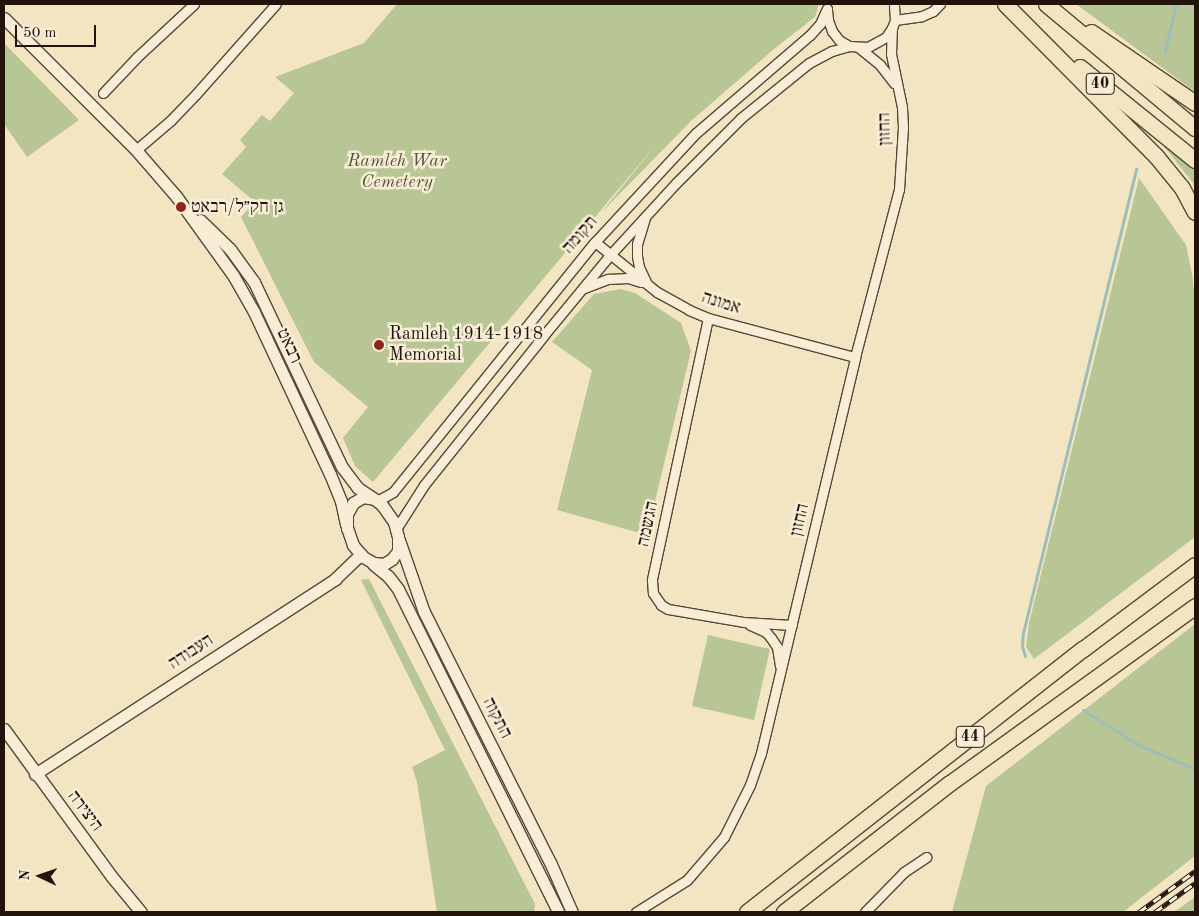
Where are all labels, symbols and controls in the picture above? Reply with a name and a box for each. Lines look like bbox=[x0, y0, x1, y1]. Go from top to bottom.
scale bar bbox=[18, 15, 99, 47]
text: 50 m bbox=[23, 26, 57, 41]
road number: 40 bbox=[1085, 70, 1115, 98]
street label: החזון bbox=[874, 112, 896, 146]
park label: Ramleh War Cemetery bbox=[347, 151, 447, 193]
place label: גן חק״ל/רבאט bbox=[191, 196, 284, 218]
marker: גן חק״ל/רבאט bbox=[175, 201, 187, 213]
street label: תקומה bbox=[558, 212, 602, 258]
street label: אמונה bbox=[699, 287, 743, 319]
place label: Ramleh 1914-1918 Memorial bbox=[389, 324, 543, 366]
street label: רבאט bbox=[272, 325, 306, 367]
marker: Ramleh 1914-1918 Memorial bbox=[373, 339, 385, 351]
street label: הגשמה bbox=[633, 499, 663, 549]
street label: החזון bbox=[786, 501, 814, 539]
street label: העבודה bbox=[164, 629, 218, 675]
street label: התקוה bbox=[478, 694, 516, 742]
road number: 44 bbox=[955, 724, 985, 750]
street label: היצירה bbox=[63, 786, 107, 836]
north arrow bbox=[15, 851, 65, 901]
text: N bbox=[18, 870, 32, 881]

